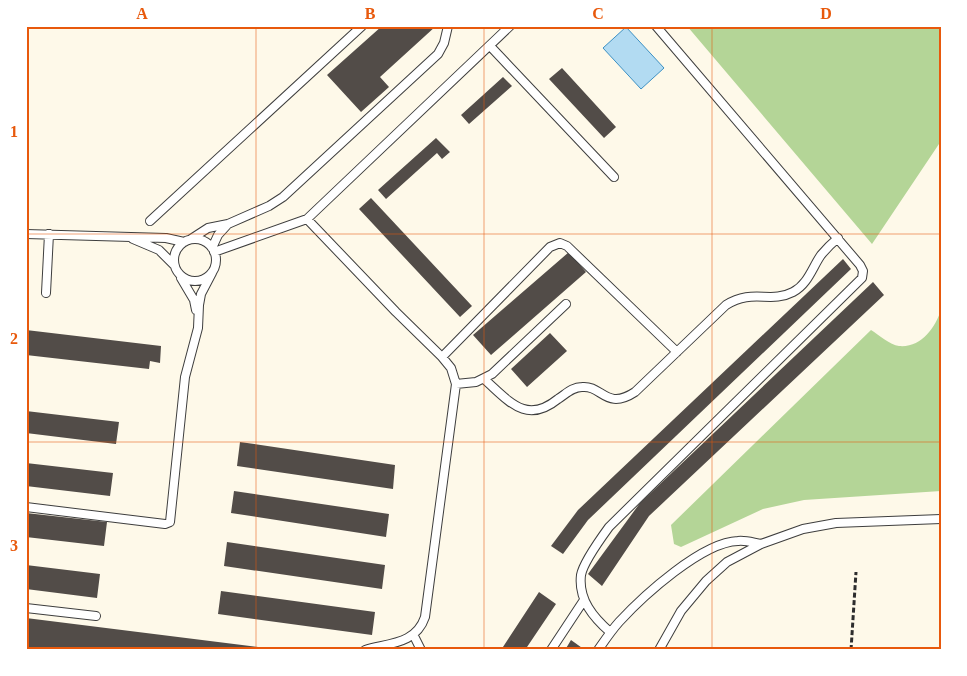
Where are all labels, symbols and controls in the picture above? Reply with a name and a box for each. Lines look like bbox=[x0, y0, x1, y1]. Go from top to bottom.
text: A bbox=[136, 5, 148, 22]
text: B bbox=[365, 5, 376, 22]
text: C bbox=[592, 5, 604, 22]
text: D bbox=[820, 5, 832, 22]
text: 1 bbox=[10, 123, 18, 140]
text: 2 bbox=[10, 330, 18, 347]
text: 3 bbox=[10, 537, 18, 554]

